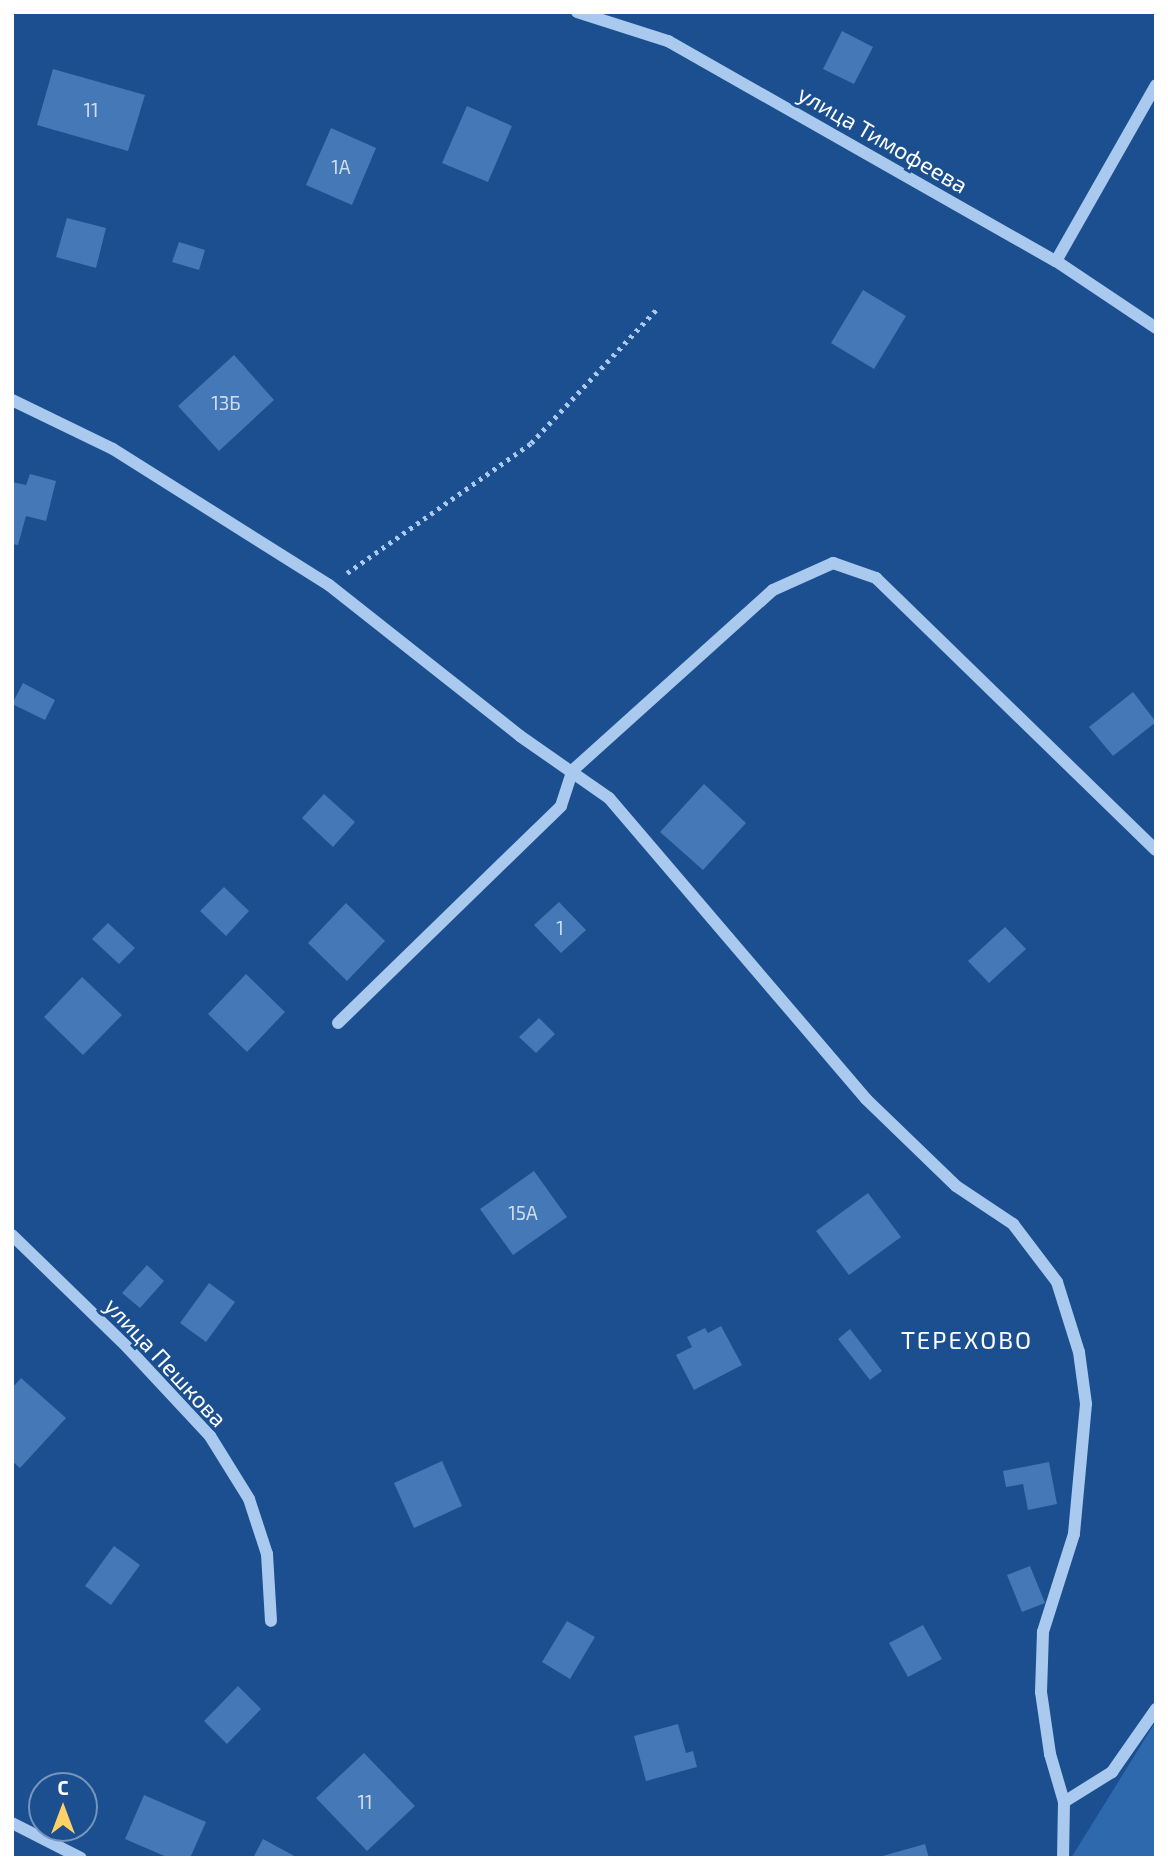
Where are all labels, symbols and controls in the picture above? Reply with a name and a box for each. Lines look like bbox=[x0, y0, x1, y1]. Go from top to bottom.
street label: улица Тимофеева bbox=[793, 79, 973, 199]
house number: 11 bbox=[83, 99, 99, 121]
house number: 1А bbox=[331, 156, 351, 178]
house number: 13Б bbox=[211, 392, 241, 414]
house number: 1 bbox=[556, 917, 564, 939]
house number: 15А bbox=[508, 1202, 538, 1224]
street label: улица Пешкова bbox=[99, 1292, 233, 1432]
district label: ТЕРЕХОВО bbox=[902, 1326, 1032, 1354]
north arrow bbox=[28, 1772, 98, 1842]
text: С bbox=[57, 1776, 69, 1799]
house number: 11 bbox=[357, 1791, 373, 1813]

